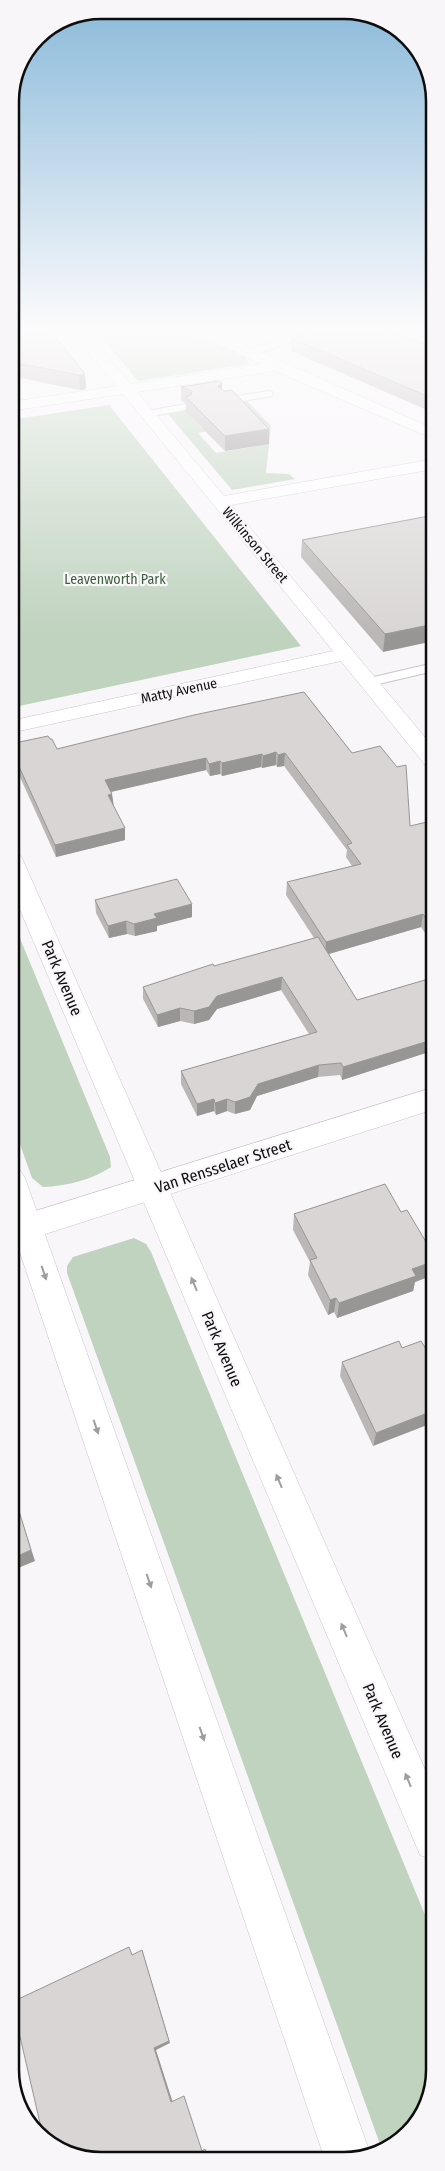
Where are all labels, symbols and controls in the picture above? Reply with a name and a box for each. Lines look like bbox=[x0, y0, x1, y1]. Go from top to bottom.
street label: Wilkinson Street bbox=[218, 504, 292, 587]
park label: Leavenworth Park bbox=[64, 571, 166, 588]
street label: Matty Avenue bbox=[139, 675, 219, 707]
street label: Park Avenue bbox=[38, 937, 86, 1019]
street label: Van Rensselaer Street bbox=[152, 1135, 294, 1197]
one-way arrow bbox=[40, 1266, 48, 1281]
one-way arrow bbox=[190, 1277, 198, 1291]
street label: Park Avenue bbox=[198, 1308, 246, 1390]
one-way arrow bbox=[93, 1420, 101, 1435]
one-way arrow bbox=[275, 1474, 283, 1488]
one-way arrow bbox=[146, 1573, 153, 1588]
one-way arrow bbox=[339, 1623, 347, 1637]
street label: Park Avenue bbox=[359, 1680, 407, 1762]
one-way arrow bbox=[199, 1727, 206, 1742]
one-way arrow bbox=[404, 1773, 412, 1787]

